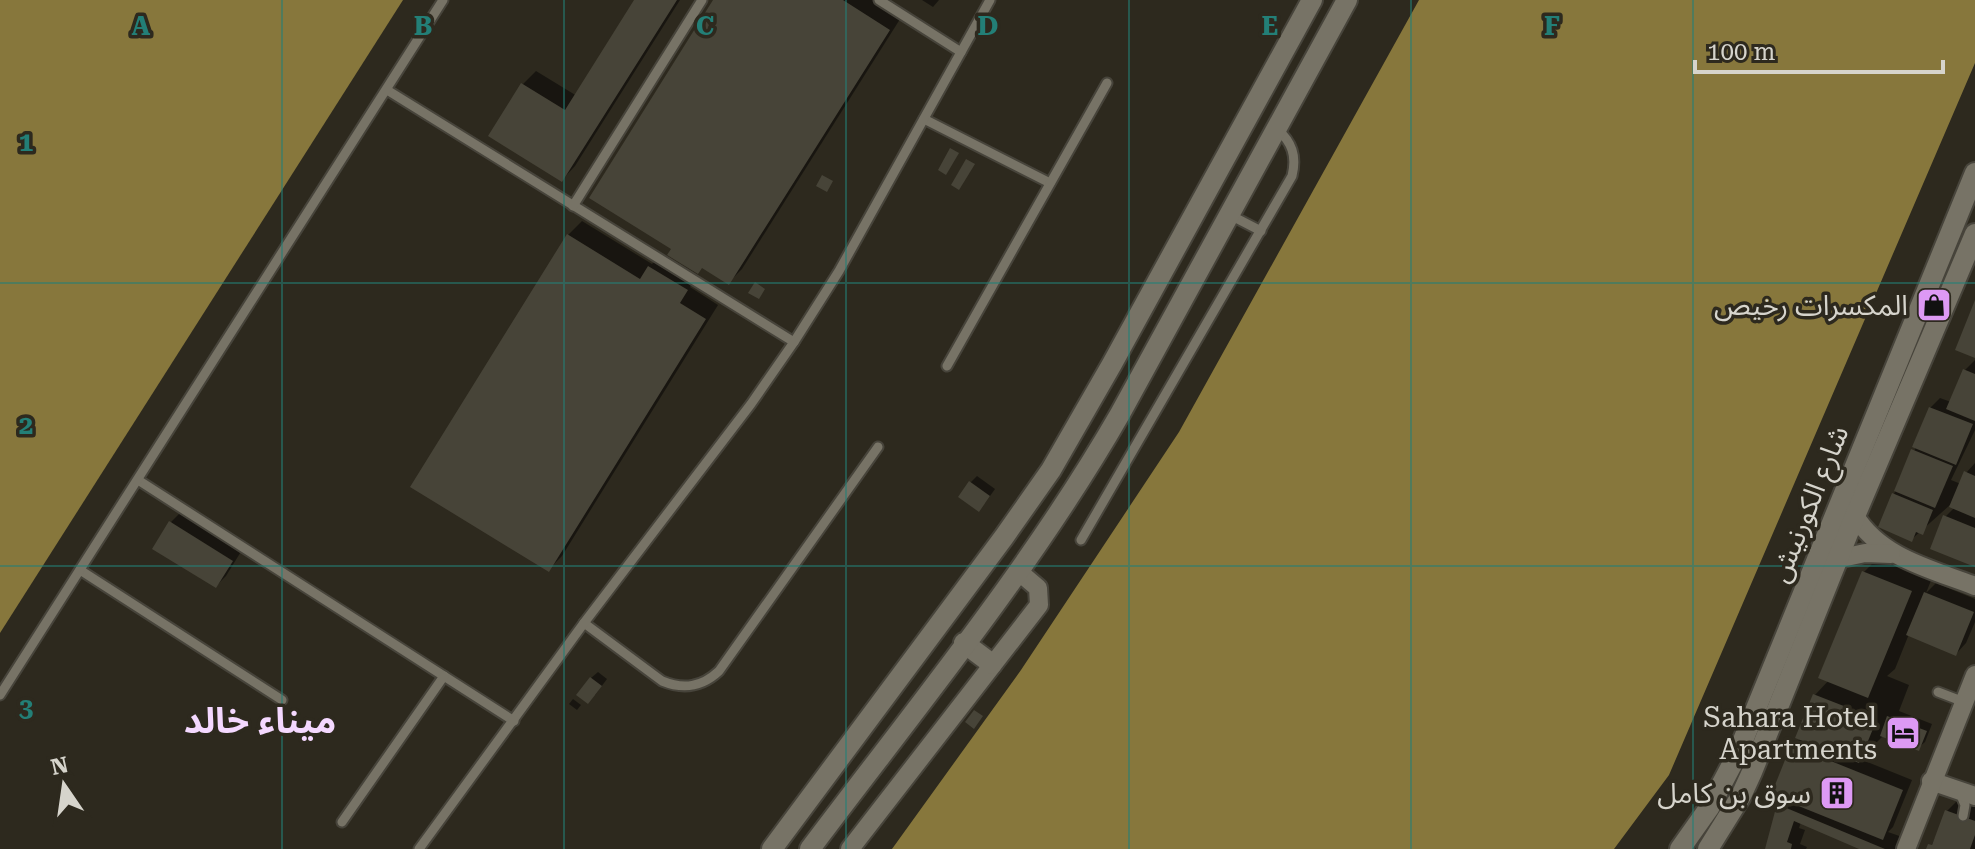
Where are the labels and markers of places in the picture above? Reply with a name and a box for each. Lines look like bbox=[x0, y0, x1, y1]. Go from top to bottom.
shop icon: المكسرات رخيص bbox=[1915, 286, 1953, 324]
place label: المكسرات رخيص bbox=[1714, 289, 1908, 322]
place label: Sahara Hotel Apartments bbox=[1703, 701, 1877, 766]
hotel icon: Sahara Hotel Apartments bbox=[1884, 714, 1922, 752]
building icon: سوق بن كامل bbox=[1818, 774, 1856, 812]
place label: سوق بن كامل bbox=[1657, 777, 1811, 810]

